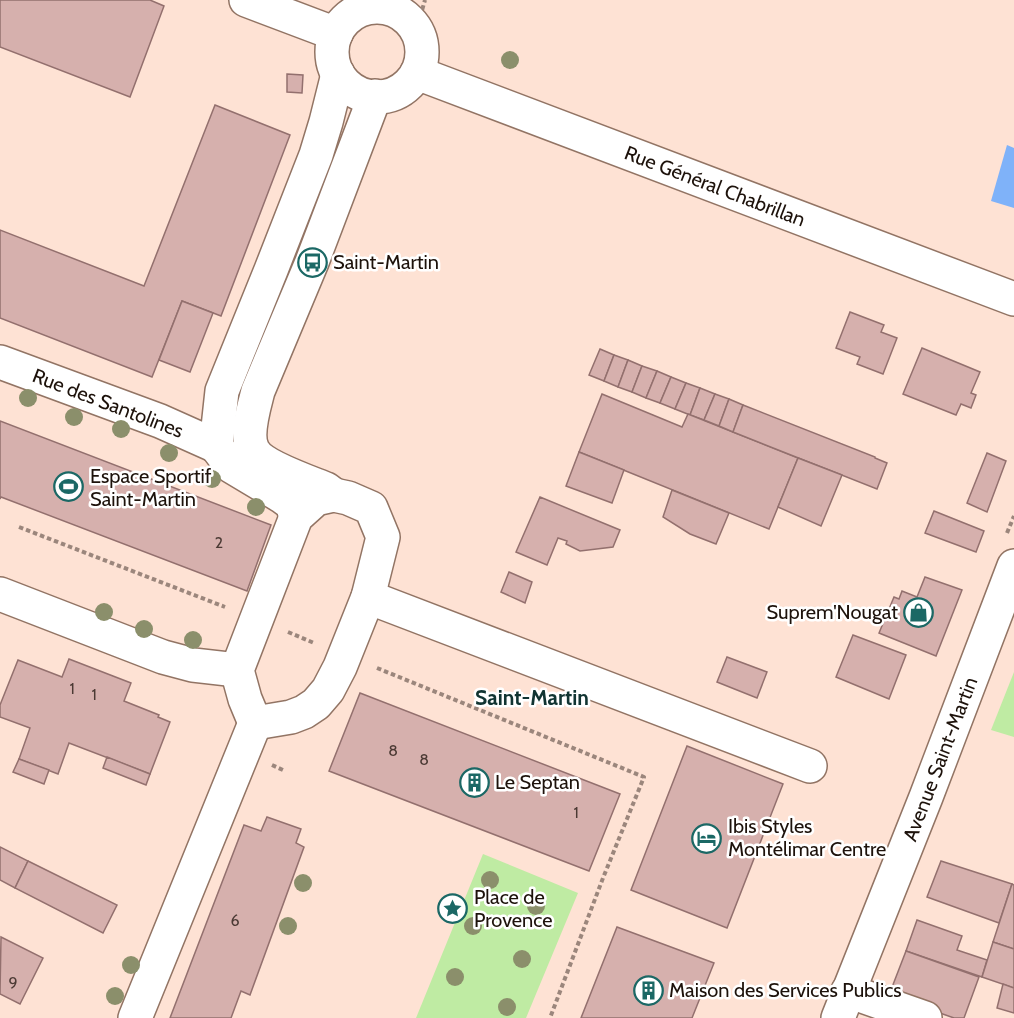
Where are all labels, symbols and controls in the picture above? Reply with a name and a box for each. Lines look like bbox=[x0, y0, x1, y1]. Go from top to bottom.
street label: Rue Général Chabrillan bbox=[621, 140, 809, 232]
bus stop icon: Saint-Martin bbox=[296, 246, 328, 278]
place label: Saint-Martin bbox=[333, 250, 439, 274]
street label: Rue des Santolines bbox=[29, 363, 187, 443]
place label: Espace Sportif Saint-Martin bbox=[90, 464, 212, 511]
sports icon: Espace Sportif Saint-Martin bbox=[53, 471, 85, 503]
house number: 2 bbox=[215, 533, 223, 552]
shop icon: Suprem'Nougat bbox=[903, 596, 935, 628]
place label: Suprem'Nougat bbox=[767, 600, 898, 624]
street label: Avenue Saint-Martin bbox=[898, 674, 982, 844]
house number: 1 bbox=[69, 679, 75, 698]
house number: 1 bbox=[91, 685, 97, 704]
district label: Saint-Martin bbox=[475, 685, 589, 710]
house number: 8 bbox=[388, 741, 398, 760]
house number: 8 bbox=[419, 750, 429, 769]
building icon: Le Septan bbox=[458, 766, 490, 798]
place label: Le Septan bbox=[495, 770, 580, 794]
house number: 1 bbox=[573, 803, 579, 822]
place label: Ibis Styles Montélimar Centre bbox=[728, 814, 886, 861]
hotel icon: Ibis Styles Montélimar Centre bbox=[691, 822, 723, 854]
place label: Place de Provence bbox=[474, 885, 552, 932]
place icon: Place de Provence bbox=[437, 892, 469, 924]
house number: 6 bbox=[230, 911, 240, 930]
house number: 9 bbox=[8, 973, 18, 992]
building icon: Maison des Services Publics bbox=[632, 974, 664, 1006]
place label: Maison des Services Publics bbox=[669, 978, 902, 1002]

